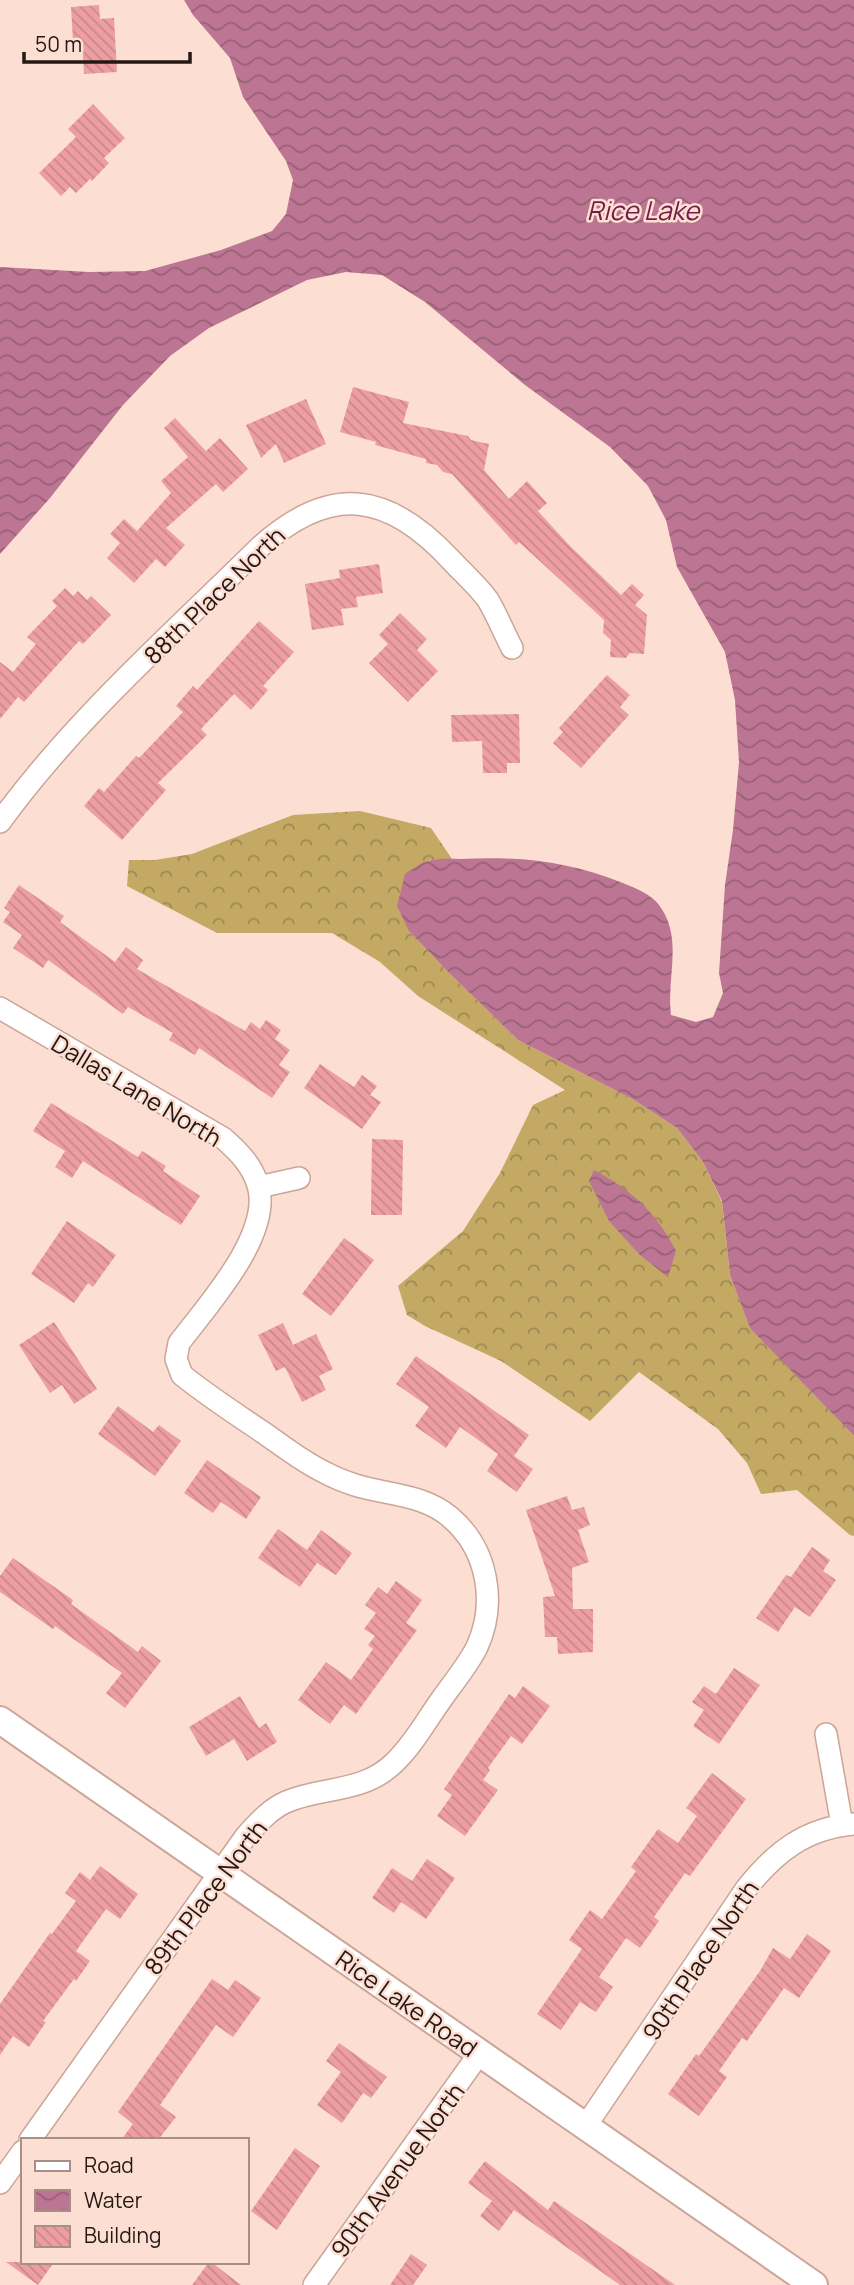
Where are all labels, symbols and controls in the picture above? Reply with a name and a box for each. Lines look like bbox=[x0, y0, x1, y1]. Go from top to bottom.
scale bar bbox=[24, 21, 191, 65]
text: 50 m bbox=[35, 30, 82, 58]
water label: Rice Lake bbox=[587, 192, 701, 228]
street label: 88th Place North bbox=[136, 519, 292, 671]
street label: Dallas Lane North bbox=[46, 1026, 228, 1154]
street label: 89th Place North bbox=[136, 1813, 274, 1981]
street label: 90th Place North bbox=[634, 1873, 766, 2047]
street label: Rice Lake Road bbox=[330, 1942, 484, 2064]
street label: 90th Avenue North bbox=[322, 2076, 472, 2264]
legend bbox=[21, 2138, 248, 2264]
text: Road bbox=[84, 2151, 134, 2179]
text: Water bbox=[84, 2186, 143, 2214]
text: Building bbox=[84, 2221, 161, 2249]

